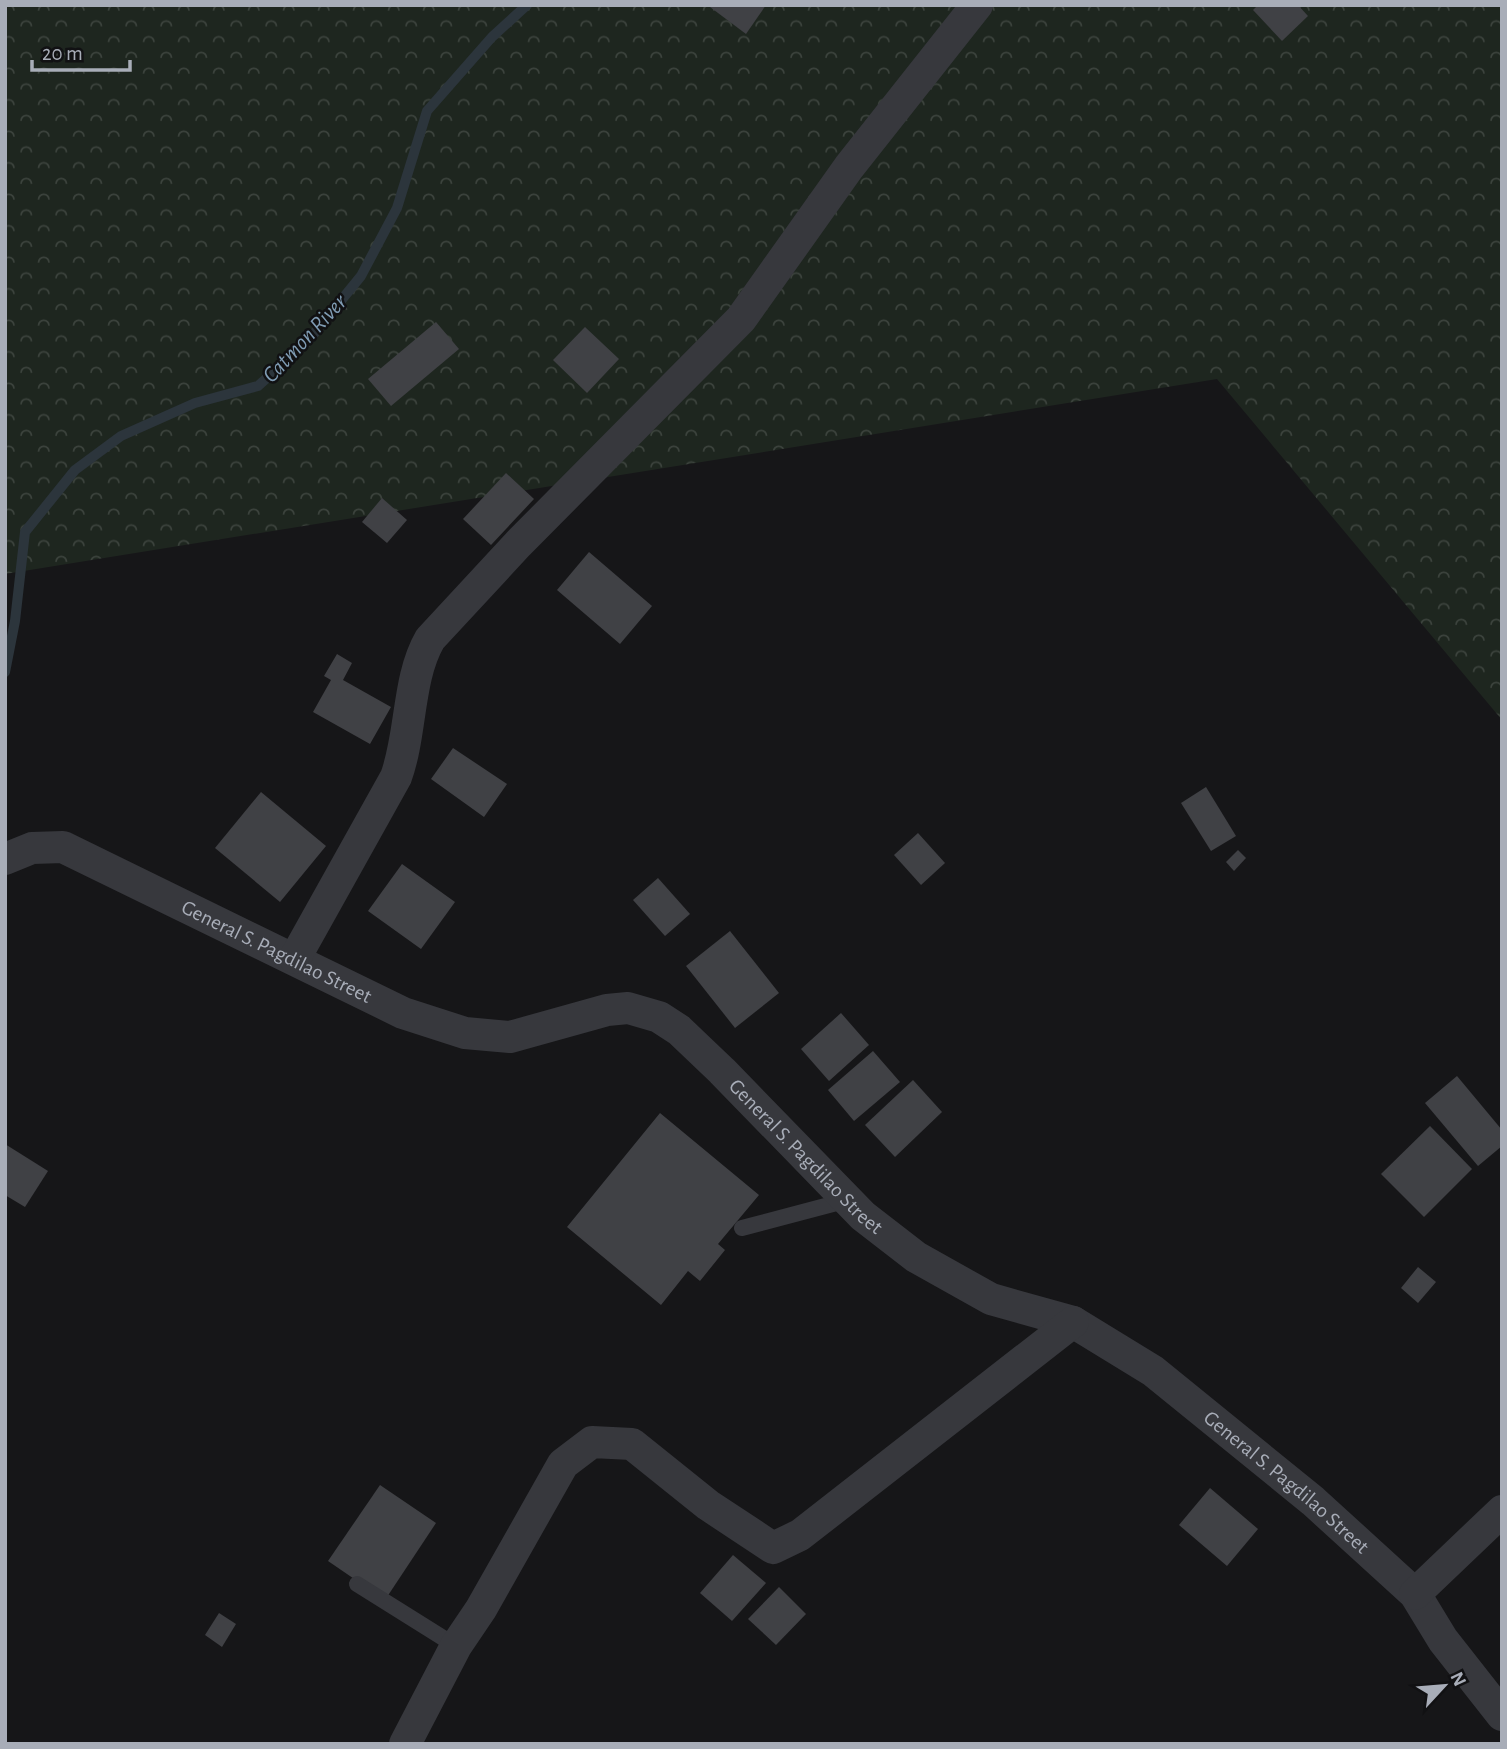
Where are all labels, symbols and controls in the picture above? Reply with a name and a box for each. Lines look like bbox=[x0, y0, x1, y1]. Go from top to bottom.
scale bar bbox=[32, 28, 130, 72]
text: 20 m bbox=[42, 43, 83, 64]
water label: Catmon River bbox=[259, 290, 352, 388]
street label: General S. Pagdilao Street bbox=[178, 897, 375, 1007]
street label: General S. Pagdilao Street bbox=[725, 1075, 887, 1238]
street label: General S. Pagdilao Street bbox=[1200, 1407, 1373, 1558]
north arrow bbox=[1409, 1651, 1479, 1721]
text: N bbox=[1446, 1669, 1469, 1689]

